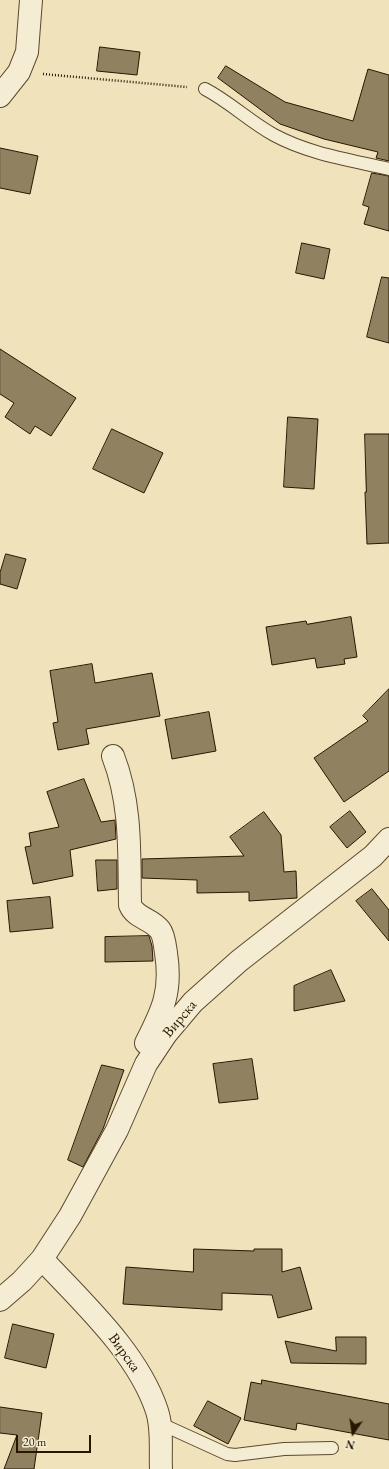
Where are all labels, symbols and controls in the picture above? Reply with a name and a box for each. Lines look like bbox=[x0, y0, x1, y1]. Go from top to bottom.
street label: Вирска bbox=[159, 997, 201, 1041]
street label: Вирска bbox=[104, 1330, 144, 1376]
north arrow bbox=[333, 1413, 373, 1453]
scale bar bbox=[18, 1427, 93, 1453]
text: 20 m bbox=[23, 1434, 46, 1450]
text: N bbox=[344, 1437, 356, 1453]

